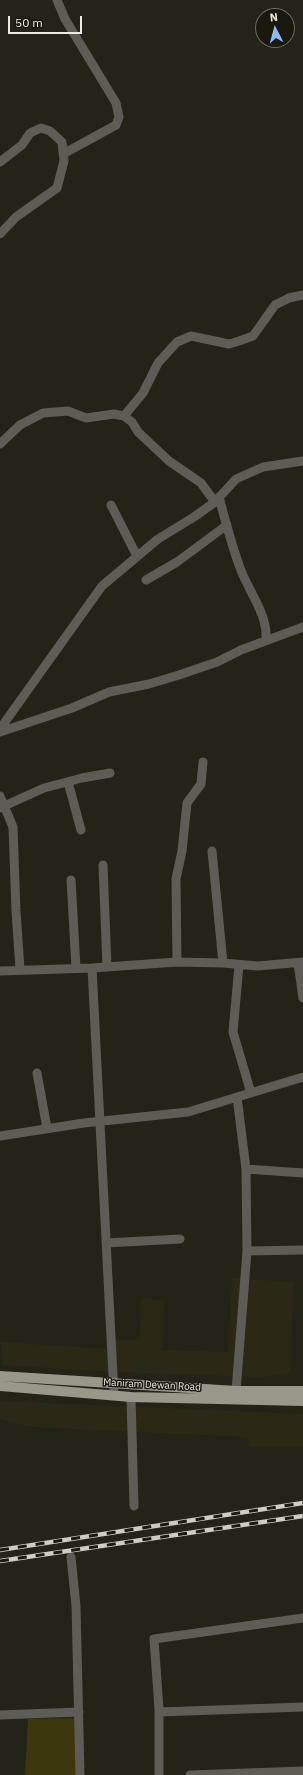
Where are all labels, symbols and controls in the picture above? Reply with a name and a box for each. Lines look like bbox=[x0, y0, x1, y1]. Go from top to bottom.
scale bar bbox=[10, 8, 84, 34]
north arrow bbox=[255, 8, 295, 48]
text: N bbox=[269, 10, 279, 24]
text: 50 m bbox=[15, 15, 43, 30]
street label: Maniram Dewan Road bbox=[103, 1376, 201, 1394]

